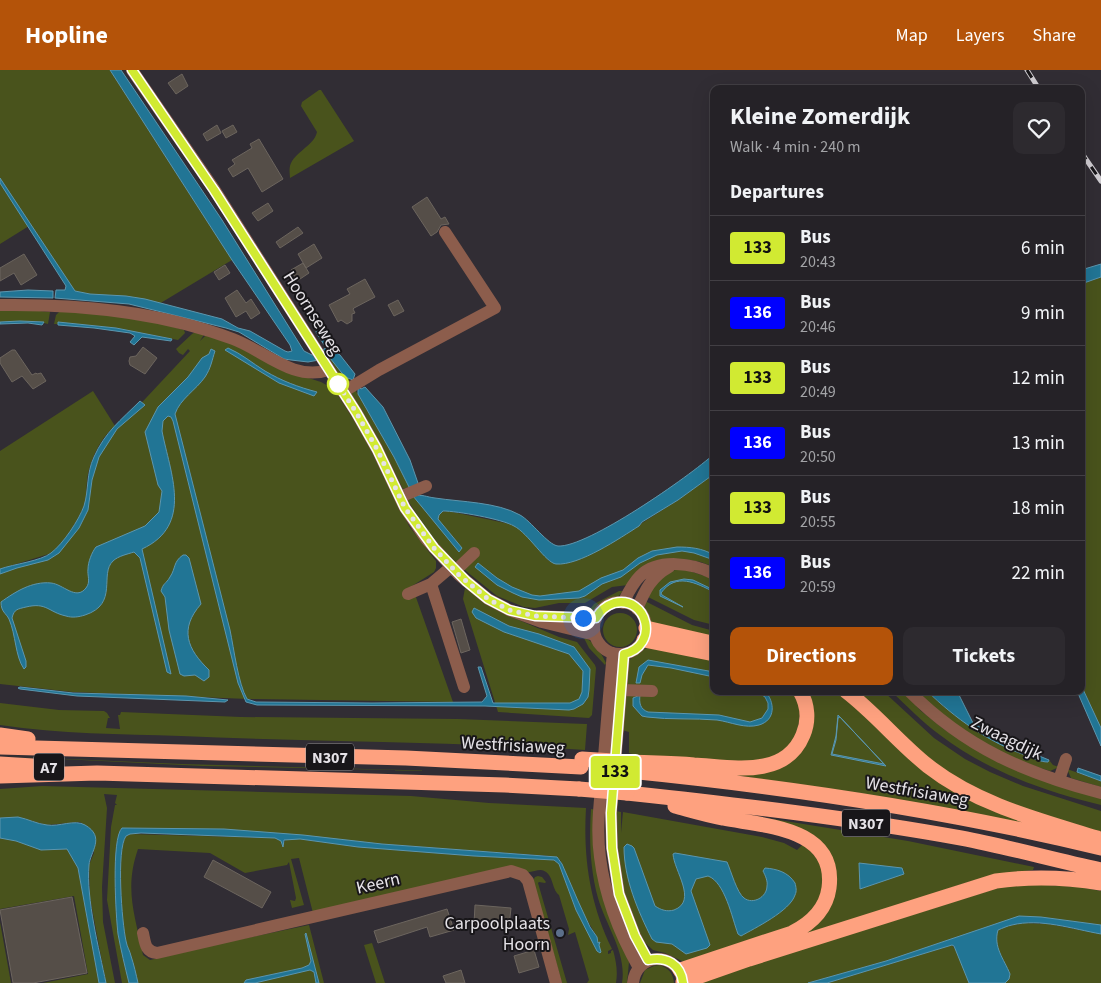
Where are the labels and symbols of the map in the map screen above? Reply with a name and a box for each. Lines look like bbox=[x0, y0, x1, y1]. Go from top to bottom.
street label: Hoornseweg bbox=[277, 267, 348, 360]
unlabelled marker bbox=[327, 373, 349, 395]
your location bbox=[571, 606, 596, 631]
street label: Zwaagdijk bbox=[967, 710, 1047, 767]
street label: Westfrisiaweg bbox=[460, 730, 566, 761]
road number: N307 bbox=[306, 744, 354, 770]
road number: A7 bbox=[34, 754, 64, 780]
line badge: 133 bbox=[586, 756, 644, 788]
street label: Westfrisiaweg bbox=[864, 770, 970, 813]
road number: N307 bbox=[842, 810, 890, 836]
street label: Keern bbox=[354, 866, 402, 901]
place label: Carpoolplaats Hoorn bbox=[444, 911, 550, 957]
marker: Carpoolplaats Hoorn bbox=[554, 927, 566, 939]

